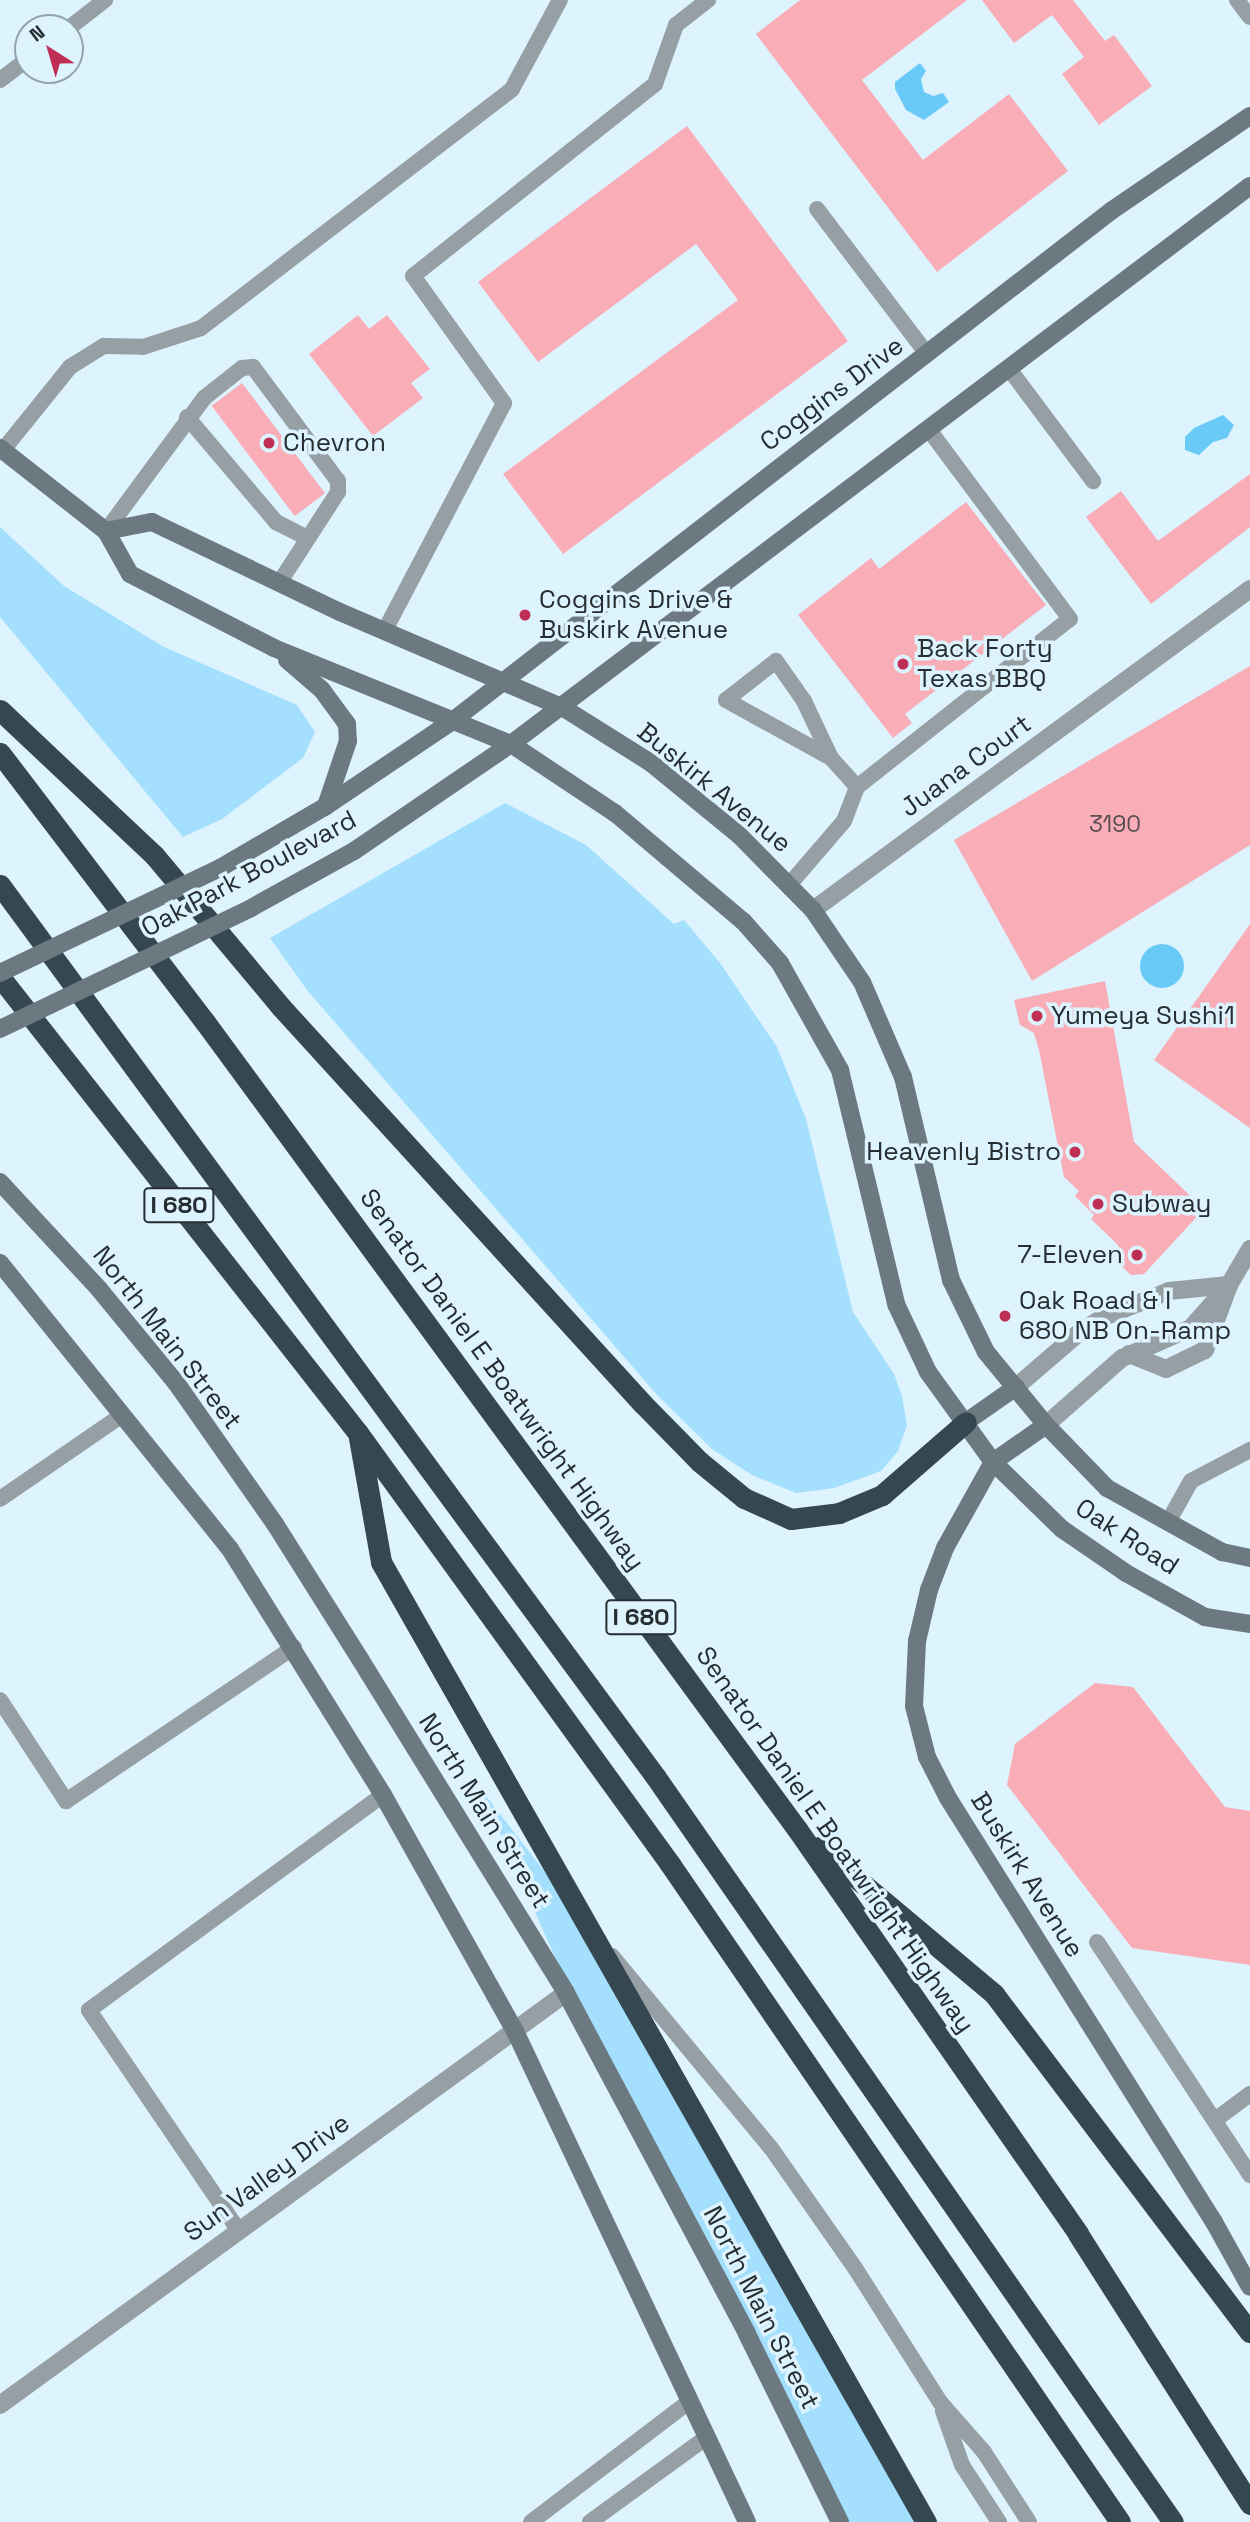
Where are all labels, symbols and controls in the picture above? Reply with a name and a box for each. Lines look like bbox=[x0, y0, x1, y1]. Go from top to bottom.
north arrow bbox=[14, 14, 84, 84]
text: N bbox=[25, 20, 50, 47]
street label: Coggins Drive bbox=[754, 330, 910, 458]
place label: Chevron bbox=[283, 427, 386, 459]
marker: Chevron bbox=[261, 435, 277, 451]
place label: Coggins Drive & Buskirk Avenue bbox=[539, 584, 733, 646]
marker: Coggins Drive & Buskirk Avenue bbox=[517, 607, 533, 623]
place label: Back Forty Texas BBQ bbox=[917, 633, 1053, 694]
marker: Back Forty Texas BBQ bbox=[895, 656, 911, 672]
street label: Juana Court bbox=[895, 708, 1037, 824]
street label: Buskirk Avenue bbox=[631, 716, 797, 860]
street label: Oak Park Boulevard bbox=[136, 804, 362, 944]
house number: 3190 bbox=[1089, 810, 1141, 838]
place label: Yumeya Sushi1 bbox=[1051, 1000, 1235, 1032]
marker: Yumeya Sushi1 bbox=[1029, 1008, 1045, 1024]
place label: Heavenly Bistro bbox=[866, 1136, 1061, 1168]
marker: Heavenly Bistro bbox=[1067, 1144, 1083, 1160]
street label: Senator Daniel E Boatwright Highway bbox=[353, 1183, 651, 1577]
road number: I 680 bbox=[142, 1184, 216, 1226]
place label: Subway bbox=[1112, 1188, 1211, 1220]
marker: Subway bbox=[1090, 1196, 1106, 1212]
place label: 7-Eleven bbox=[1017, 1239, 1123, 1271]
street label: North Main Street bbox=[86, 1240, 248, 1436]
marker: 7-Eleven bbox=[1129, 1247, 1145, 1263]
place label: Oak Road & I 680 NB On-Ramp bbox=[1019, 1285, 1231, 1346]
marker: Oak Road & I 680 NB On-Ramp bbox=[997, 1308, 1013, 1324]
street label: Oak Road bbox=[1070, 1492, 1184, 1582]
road number: I 680 bbox=[604, 1596, 678, 1638]
street label: Senator Daniel E Boatwright Highway bbox=[689, 1641, 981, 2039]
street label: North Main Street bbox=[412, 1708, 556, 1914]
street label: Buskirk Avenue bbox=[964, 1786, 1090, 1964]
street label: Sun Valley Drive bbox=[178, 2107, 356, 2249]
street label: North Main Street bbox=[696, 2201, 826, 2415]

